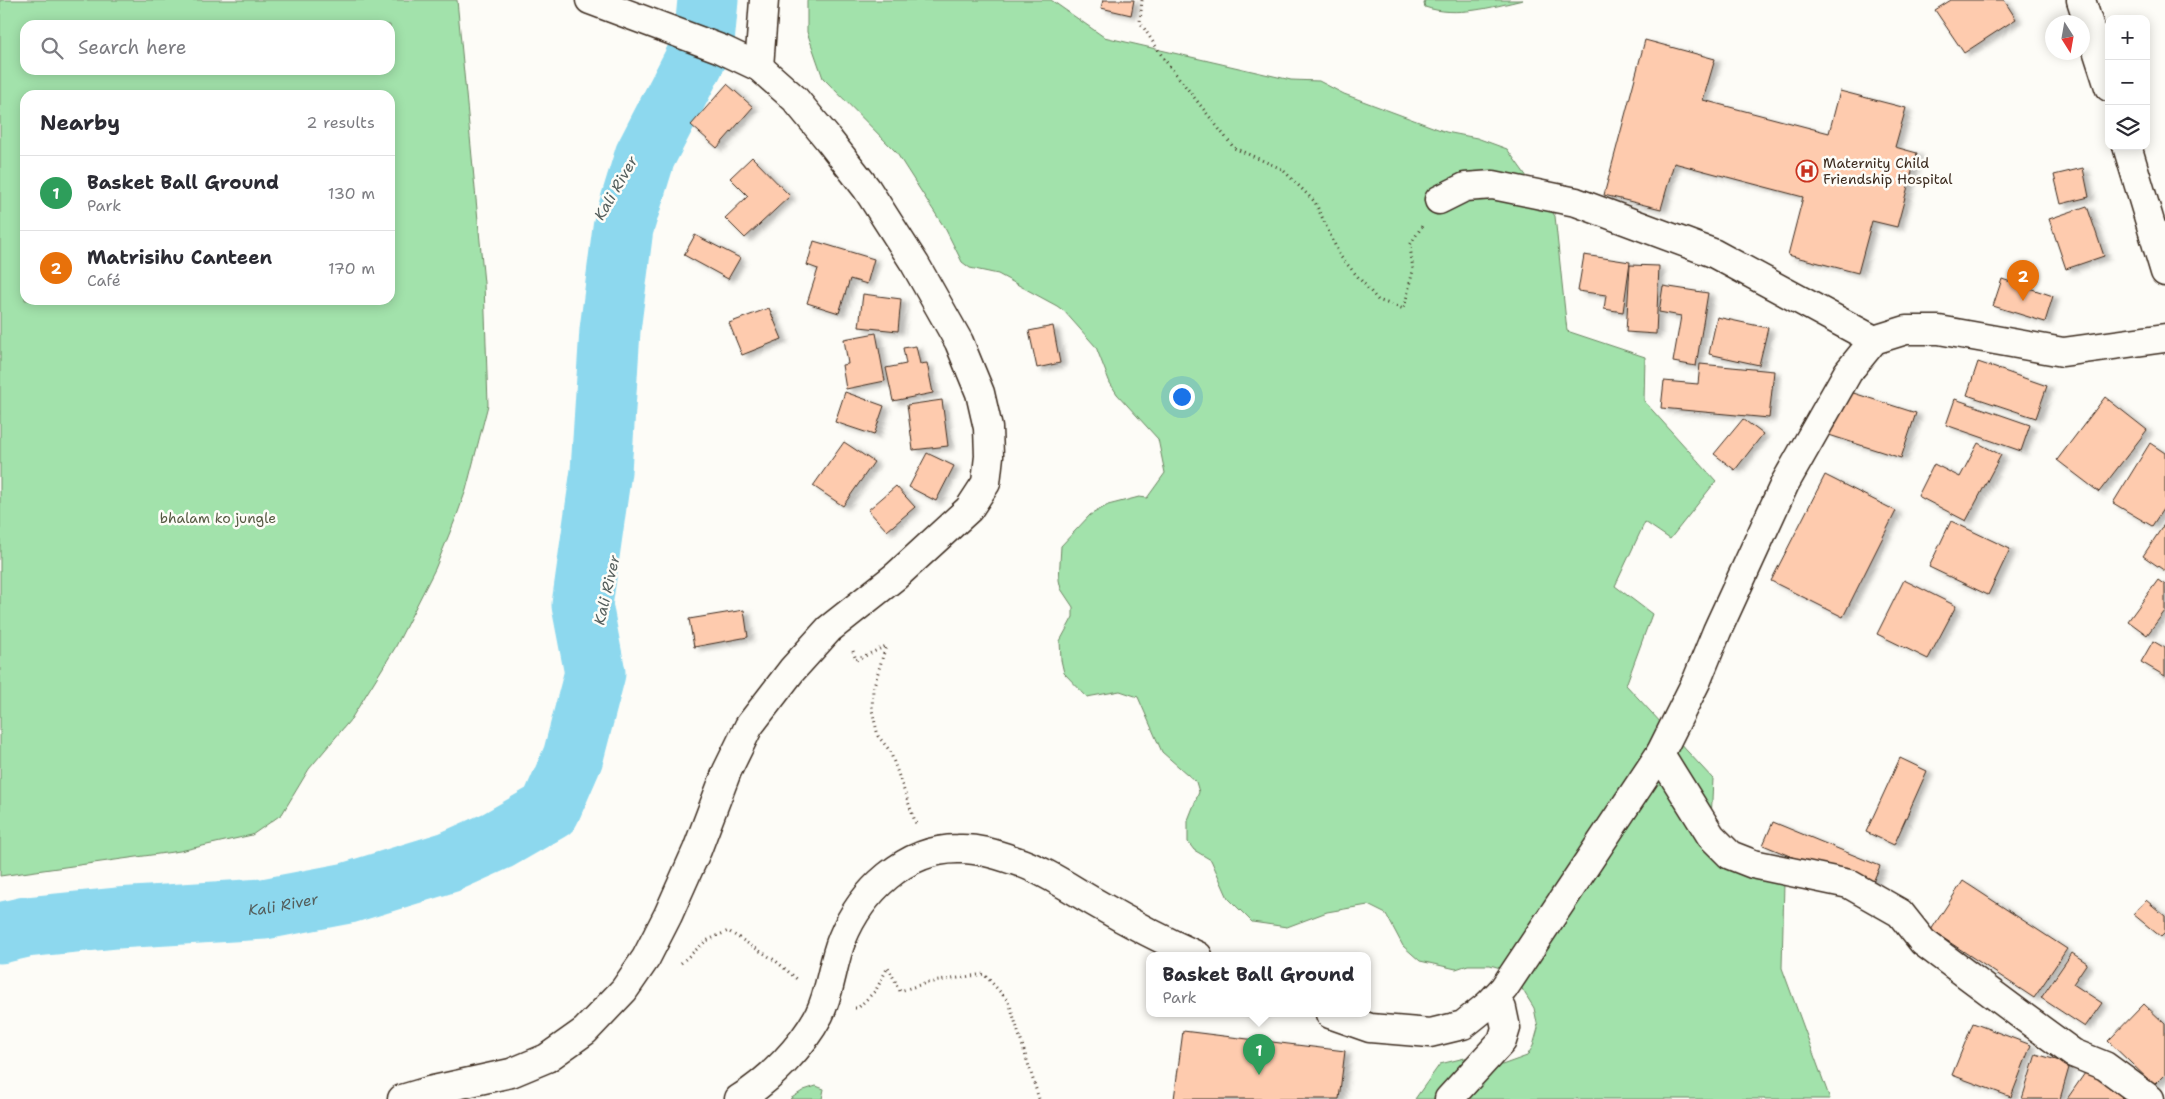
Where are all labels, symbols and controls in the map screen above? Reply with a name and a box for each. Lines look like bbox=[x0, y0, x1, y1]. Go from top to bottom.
north arrow bbox=[2045, 15, 2090, 60]
map controls bbox=[2105, 15, 2150, 150]
button: + bbox=[2105, 15, 2150, 60]
search box bbox=[20, 20, 395, 75]
icon: search bbox=[38, 34, 66, 62]
text: Search here bbox=[78, 35, 187, 60]
button: − bbox=[2105, 60, 2150, 105]
button: layers bbox=[2105, 105, 2150, 150]
text: Nearby bbox=[40, 109, 120, 137]
text: 2 results bbox=[306, 112, 375, 133]
water label: Kali River bbox=[590, 152, 643, 224]
place label: Maternity Child Friendship Hospital bbox=[1823, 154, 1953, 188]
hospital icon: Maternity Child Friendship Hospital bbox=[1795, 159, 1819, 183]
text: Basket Ball Ground bbox=[87, 170, 279, 195]
text: 1 bbox=[52, 183, 60, 204]
text: 130 m bbox=[328, 183, 375, 204]
text: Park bbox=[87, 195, 121, 216]
text: Matrisihu Canteen bbox=[87, 245, 272, 270]
text: 2 bbox=[50, 258, 62, 279]
text: 170 m bbox=[328, 258, 375, 279]
pin: 2 bbox=[2007, 260, 2039, 301]
text: Café bbox=[87, 270, 121, 291]
your location bbox=[1169, 384, 1195, 410]
park label: bhalam ko jungle bbox=[160, 509, 276, 527]
water label: Kali River bbox=[589, 552, 625, 627]
water label: Kali River bbox=[248, 889, 321, 920]
popup bbox=[1146, 952, 1371, 1017]
text: Basket Ball Ground bbox=[1162, 962, 1355, 987]
text: Park bbox=[1162, 987, 1197, 1008]
pin: 1 bbox=[1243, 1034, 1275, 1075]

